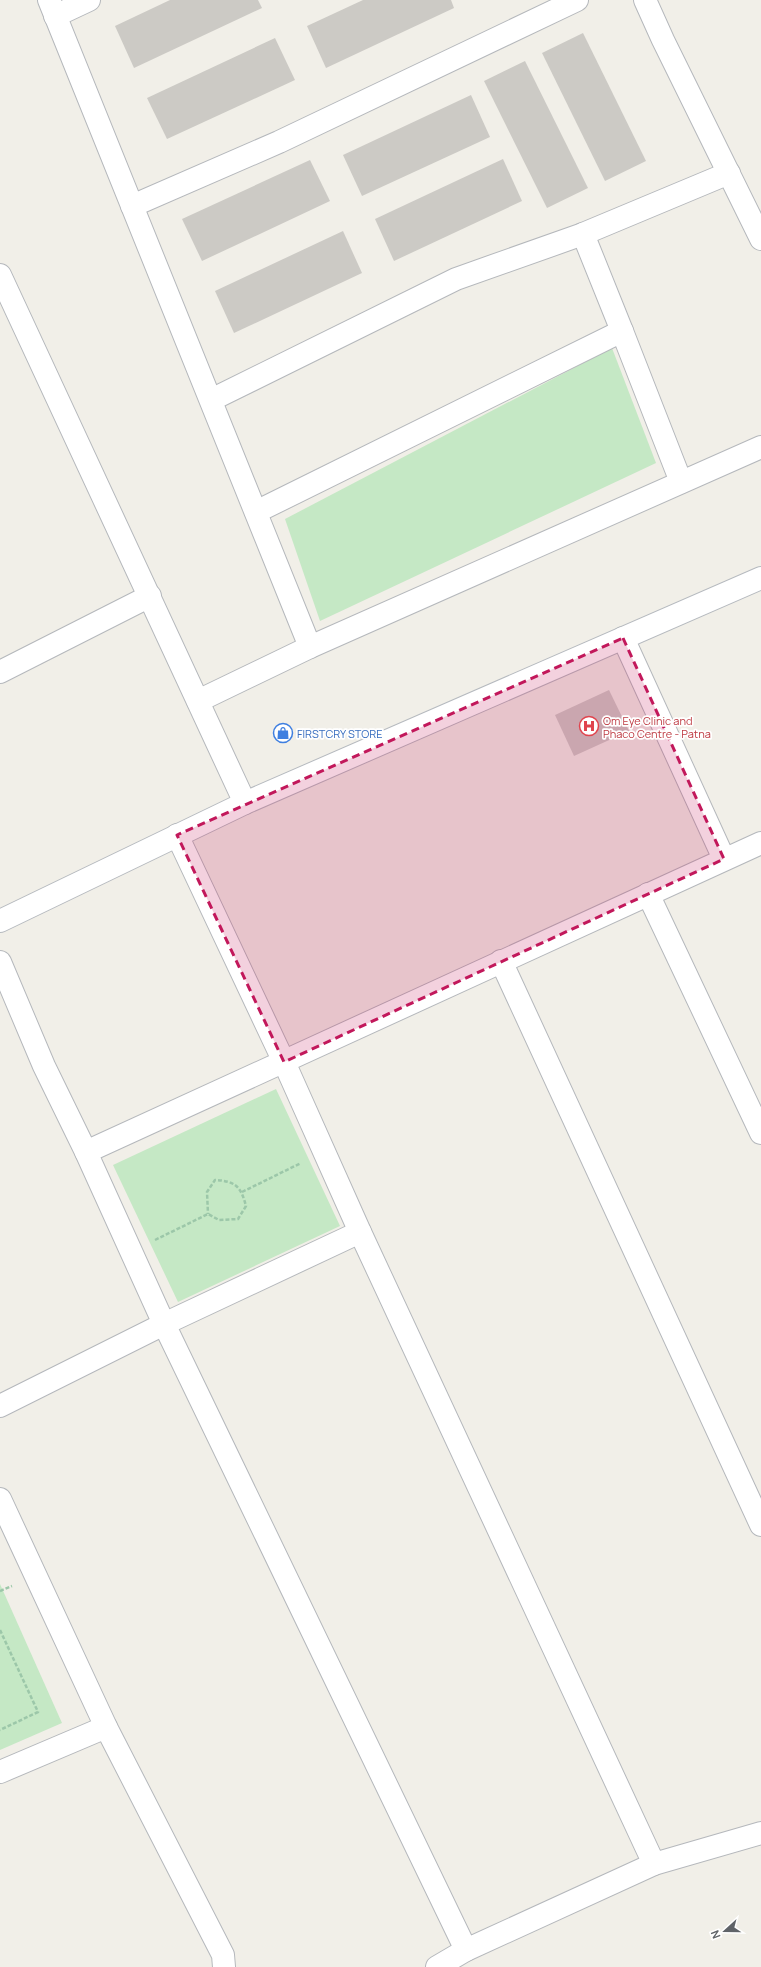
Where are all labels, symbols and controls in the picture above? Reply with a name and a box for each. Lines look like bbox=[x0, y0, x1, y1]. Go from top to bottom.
place label: Om Eye Clinic and Phaco Centre - Patna bbox=[603, 713, 711, 741]
hospital icon: Om Eye Clinic and Phaco Centre - Patna bbox=[578, 715, 600, 737]
shop icon: FIRSTCRY STORE bbox=[272, 722, 294, 744]
place label: FIRSTCRY STORE bbox=[297, 726, 382, 741]
north arrow bbox=[705, 1911, 745, 1951]
text: N bbox=[707, 1928, 724, 1941]

